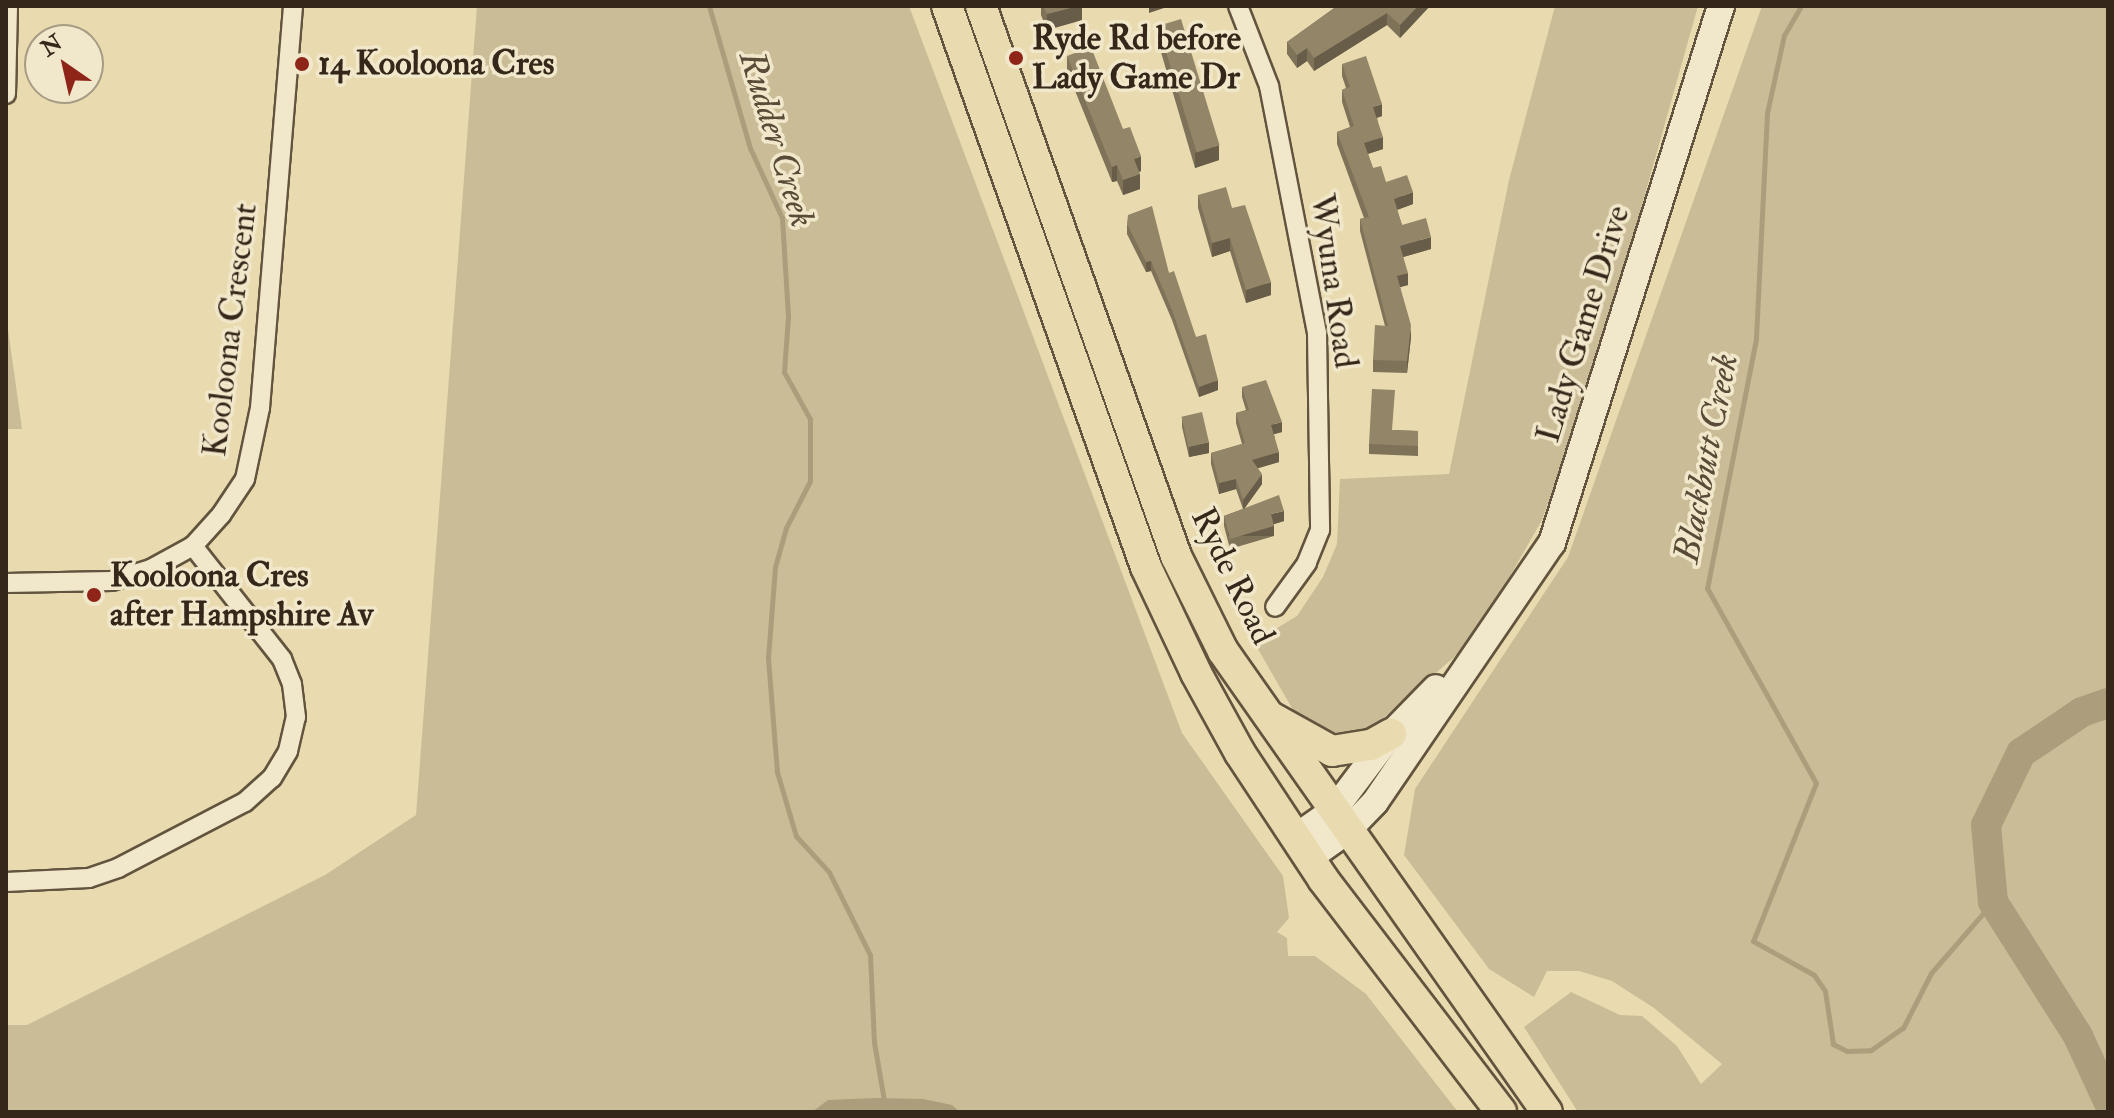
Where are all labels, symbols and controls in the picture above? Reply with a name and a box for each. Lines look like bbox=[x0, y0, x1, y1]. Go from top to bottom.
place label: Ryde Rd before Lady Game Dr bbox=[1032, 18, 1241, 98]
north arrow bbox=[24, 24, 104, 104]
text: N bbox=[36, 29, 68, 63]
place label: 14 Kooloona Cres bbox=[318, 44, 554, 84]
water label: Rudder Creek bbox=[730, 46, 824, 232]
marker: Ryde Rd before Lady Game Dr bbox=[1007, 49, 1025, 67]
marker: 14 Kooloona Cres bbox=[293, 55, 311, 73]
street label: Wyuna Road bbox=[1302, 191, 1366, 371]
street label: Kooloona Crescent bbox=[194, 201, 266, 459]
street label: Lady Game Drive bbox=[1528, 201, 1638, 447]
water label: Blackbutt Creek bbox=[1665, 350, 1747, 566]
street label: Ryde Road bbox=[1182, 501, 1284, 651]
place label: Kooloona Cres after Hampshire Av bbox=[110, 555, 373, 634]
marker: Kooloona Cres after Hampshire Av bbox=[85, 586, 103, 604]

